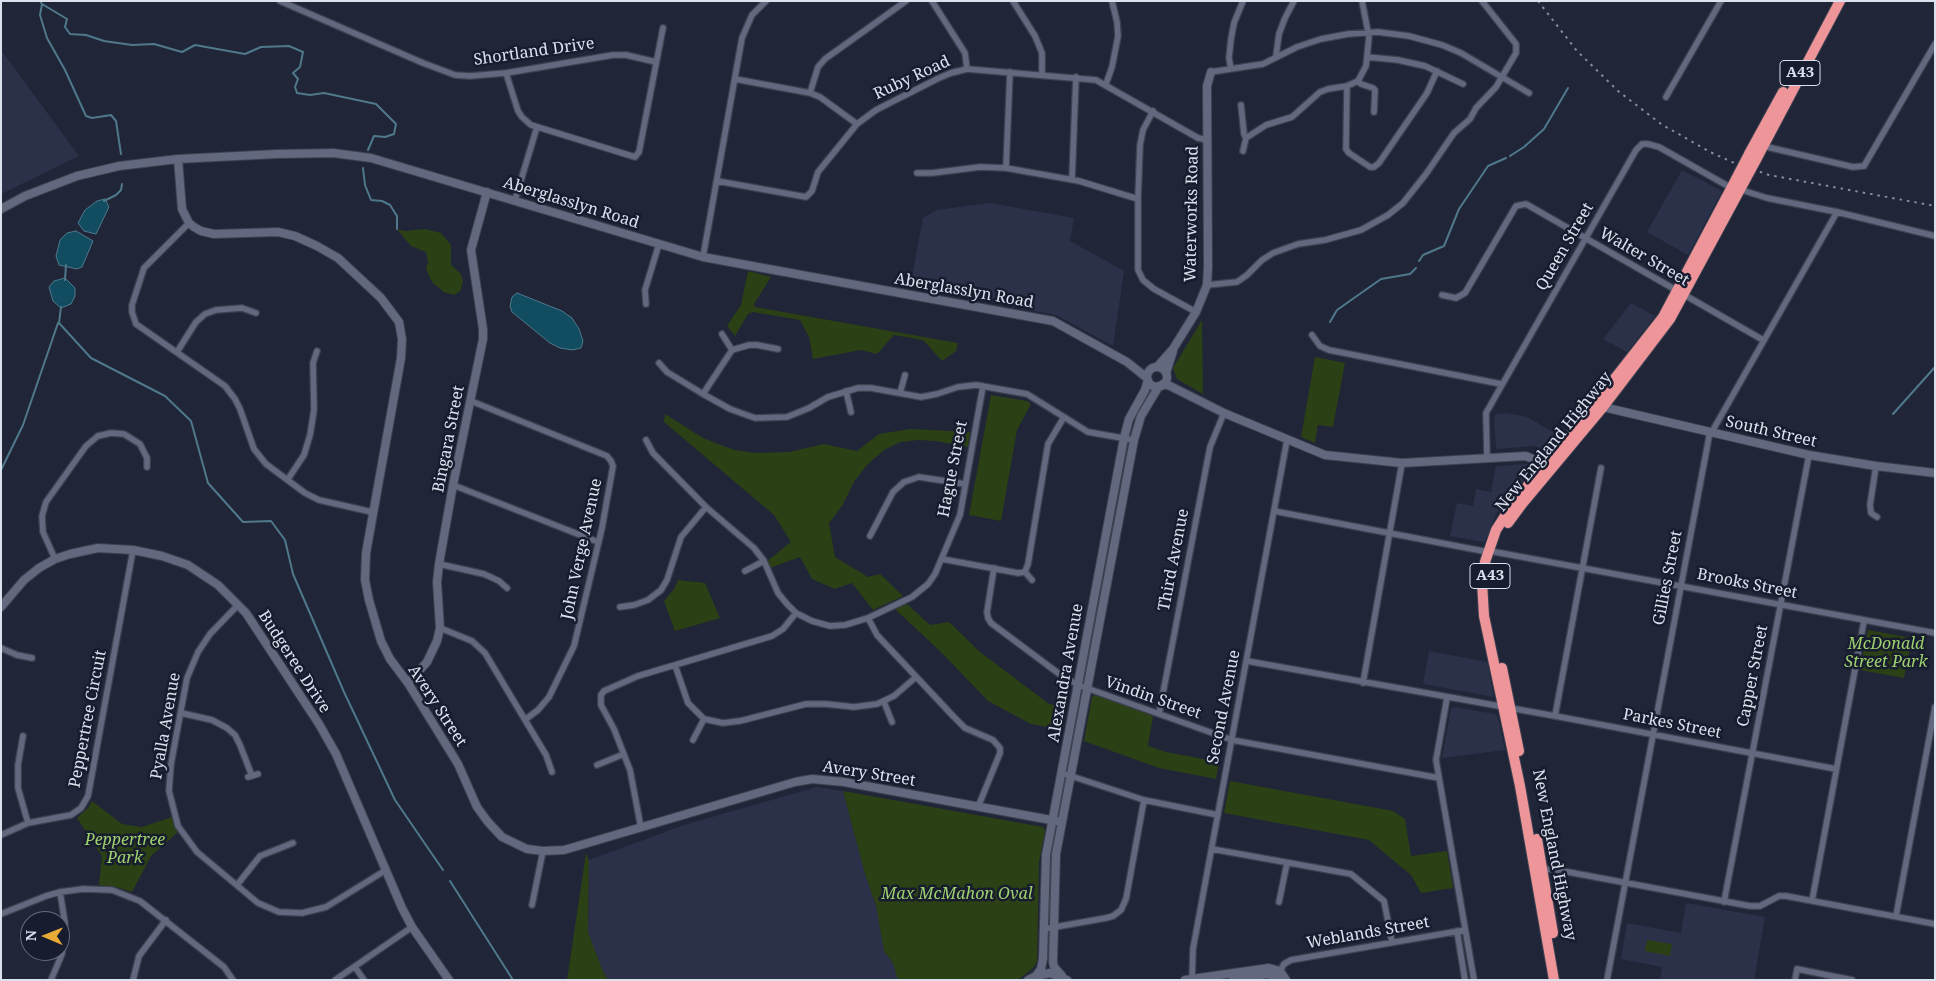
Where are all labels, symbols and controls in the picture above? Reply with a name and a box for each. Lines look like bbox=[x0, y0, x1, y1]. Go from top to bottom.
street label: Shortland Drive bbox=[472, 34, 596, 70]
street label: Ruby Road bbox=[871, 52, 953, 104]
road number: A43 bbox=[1780, 60, 1820, 86]
street label: Waterworks Road bbox=[1181, 146, 1203, 282]
street label: Aberglasslyn Road bbox=[501, 173, 641, 233]
street label: Queen Street bbox=[1532, 200, 1598, 294]
street label: Walter Street bbox=[1596, 224, 1692, 290]
street label: Aberglasslyn Road bbox=[893, 269, 1035, 313]
street label: New England Highway bbox=[1492, 368, 1616, 516]
street label: Bingara Street bbox=[429, 384, 469, 494]
street label: South Street bbox=[1724, 412, 1818, 452]
street label: Hague Street bbox=[934, 419, 972, 519]
street label: John Verge Avenue bbox=[558, 477, 606, 621]
street label: Third Avenue bbox=[1155, 507, 1193, 613]
street label: Gillies Street bbox=[1649, 529, 1687, 627]
road number: A43 bbox=[1470, 564, 1510, 588]
street label: Brooks Street bbox=[1695, 565, 1799, 603]
street label: Alexandra Avenue bbox=[1044, 602, 1088, 744]
street label: Budgeree Drive bbox=[254, 607, 334, 717]
street label: Capper Street bbox=[1734, 623, 1772, 729]
park label: McDonald Street Park bbox=[1844, 634, 1928, 672]
street label: Second Avenue bbox=[1204, 648, 1244, 766]
street label: Peppertree Circuit bbox=[65, 649, 111, 789]
street label: Avery Street bbox=[403, 662, 471, 750]
street label: Pyalla Avenue bbox=[147, 671, 185, 781]
street label: Vindin Street bbox=[1102, 673, 1204, 723]
street label: Parkes Street bbox=[1621, 705, 1723, 743]
street label: Avery Street bbox=[821, 757, 917, 791]
street label: New England Highway bbox=[1528, 768, 1580, 942]
park label: Peppertree Park bbox=[85, 830, 165, 868]
park label: Max McMahon Oval bbox=[881, 884, 1033, 904]
north arrow bbox=[20, 911, 70, 961]
street label: Weblands Street bbox=[1305, 913, 1431, 953]
text: N bbox=[21, 930, 40, 941]

